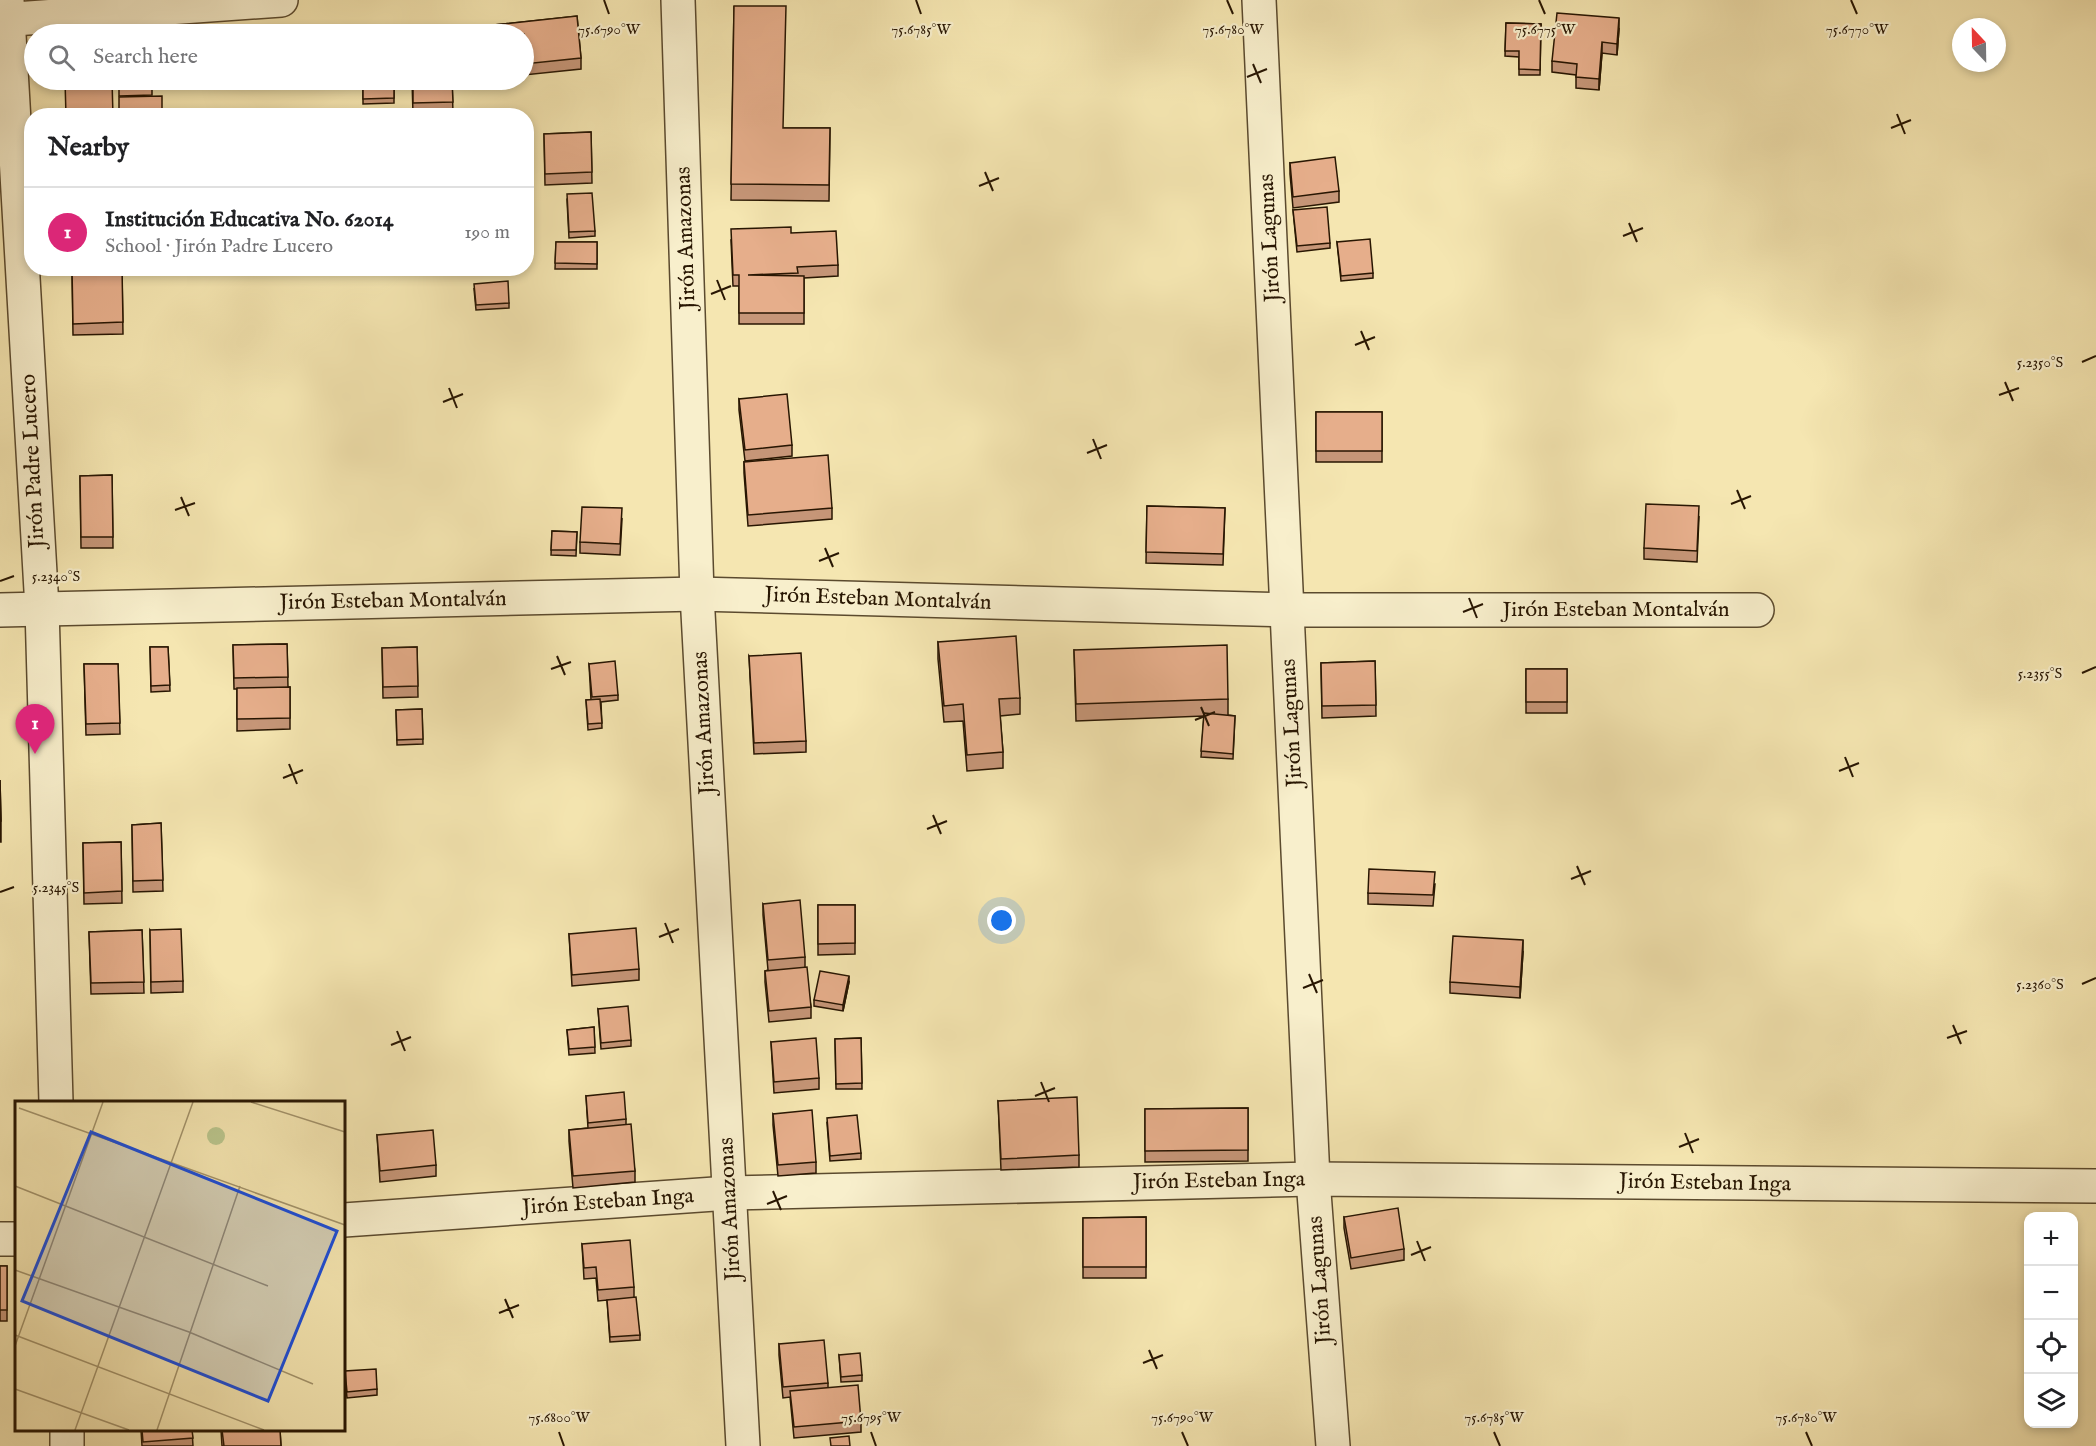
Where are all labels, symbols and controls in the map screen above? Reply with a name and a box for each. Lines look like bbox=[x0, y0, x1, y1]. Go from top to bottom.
north arrow bbox=[1952, 18, 2006, 72]
text: 75.6790°W bbox=[578, 20, 641, 39]
text: 75.6785°W bbox=[891, 20, 951, 39]
text: 75.6780°W bbox=[1202, 20, 1264, 39]
text: 75.6775°W bbox=[1515, 20, 1576, 39]
text: 75.6770°W bbox=[1826, 20, 1889, 39]
search box bbox=[24, 24, 534, 90]
icon: search bbox=[45, 41, 78, 74]
text: Search here bbox=[93, 43, 198, 71]
text: Nearby bbox=[48, 131, 129, 164]
street label: Jirón Amazonas bbox=[670, 166, 703, 313]
street label: Jirón Lagunas bbox=[1253, 173, 1288, 306]
text: Institución Educativa No. 62014 bbox=[105, 206, 393, 234]
text: 1 bbox=[64, 220, 71, 245]
text: 190 m bbox=[464, 220, 510, 245]
text: School · Jirón Padre Lucero bbox=[105, 234, 333, 259]
text: 5.2350°S bbox=[2017, 353, 2063, 372]
street label: Jirón Padre Lucero bbox=[14, 373, 52, 552]
text: 5.2340°S bbox=[32, 567, 80, 586]
street label: Jirón Esteban Montalván bbox=[761, 581, 992, 617]
street label: Jirón Esteban Montalván bbox=[276, 585, 507, 617]
street label: Jirón Esteban Montalván bbox=[1499, 596, 1730, 624]
street label: Jirón Amazonas bbox=[686, 651, 722, 798]
street label: Jirón Lagunas bbox=[1275, 658, 1310, 791]
text: 5.2355°S bbox=[2018, 664, 2062, 683]
pin: 1 bbox=[15, 704, 54, 754]
text: 5.2345°S bbox=[33, 878, 79, 897]
your location bbox=[987, 906, 1016, 935]
text: 5.2360°S bbox=[2016, 975, 2064, 994]
inset map bbox=[15, 1101, 345, 1431]
street label: Jirón Amazonas bbox=[712, 1137, 748, 1284]
street label: Jirón Esteban Inga bbox=[1130, 1165, 1306, 1197]
street label: Jirón Esteban Inga bbox=[1616, 1167, 1792, 1199]
street label: Jirón Esteban Inga bbox=[518, 1182, 695, 1222]
map controls bbox=[2024, 1212, 2078, 1428]
button: + bbox=[2024, 1212, 2078, 1266]
street label: Jirón Lagunas bbox=[1302, 1215, 1339, 1348]
button: − bbox=[2024, 1266, 2078, 1320]
button: locate bbox=[2024, 1320, 2078, 1374]
button: layers bbox=[2024, 1374, 2078, 1428]
text: 75.6800°W bbox=[528, 1408, 591, 1427]
text: 75.6795°W bbox=[841, 1408, 902, 1427]
text: 75.6790°W bbox=[1151, 1408, 1214, 1427]
text: 75.6785°W bbox=[1464, 1408, 1524, 1427]
text: 75.6780°W bbox=[1775, 1408, 1837, 1427]

